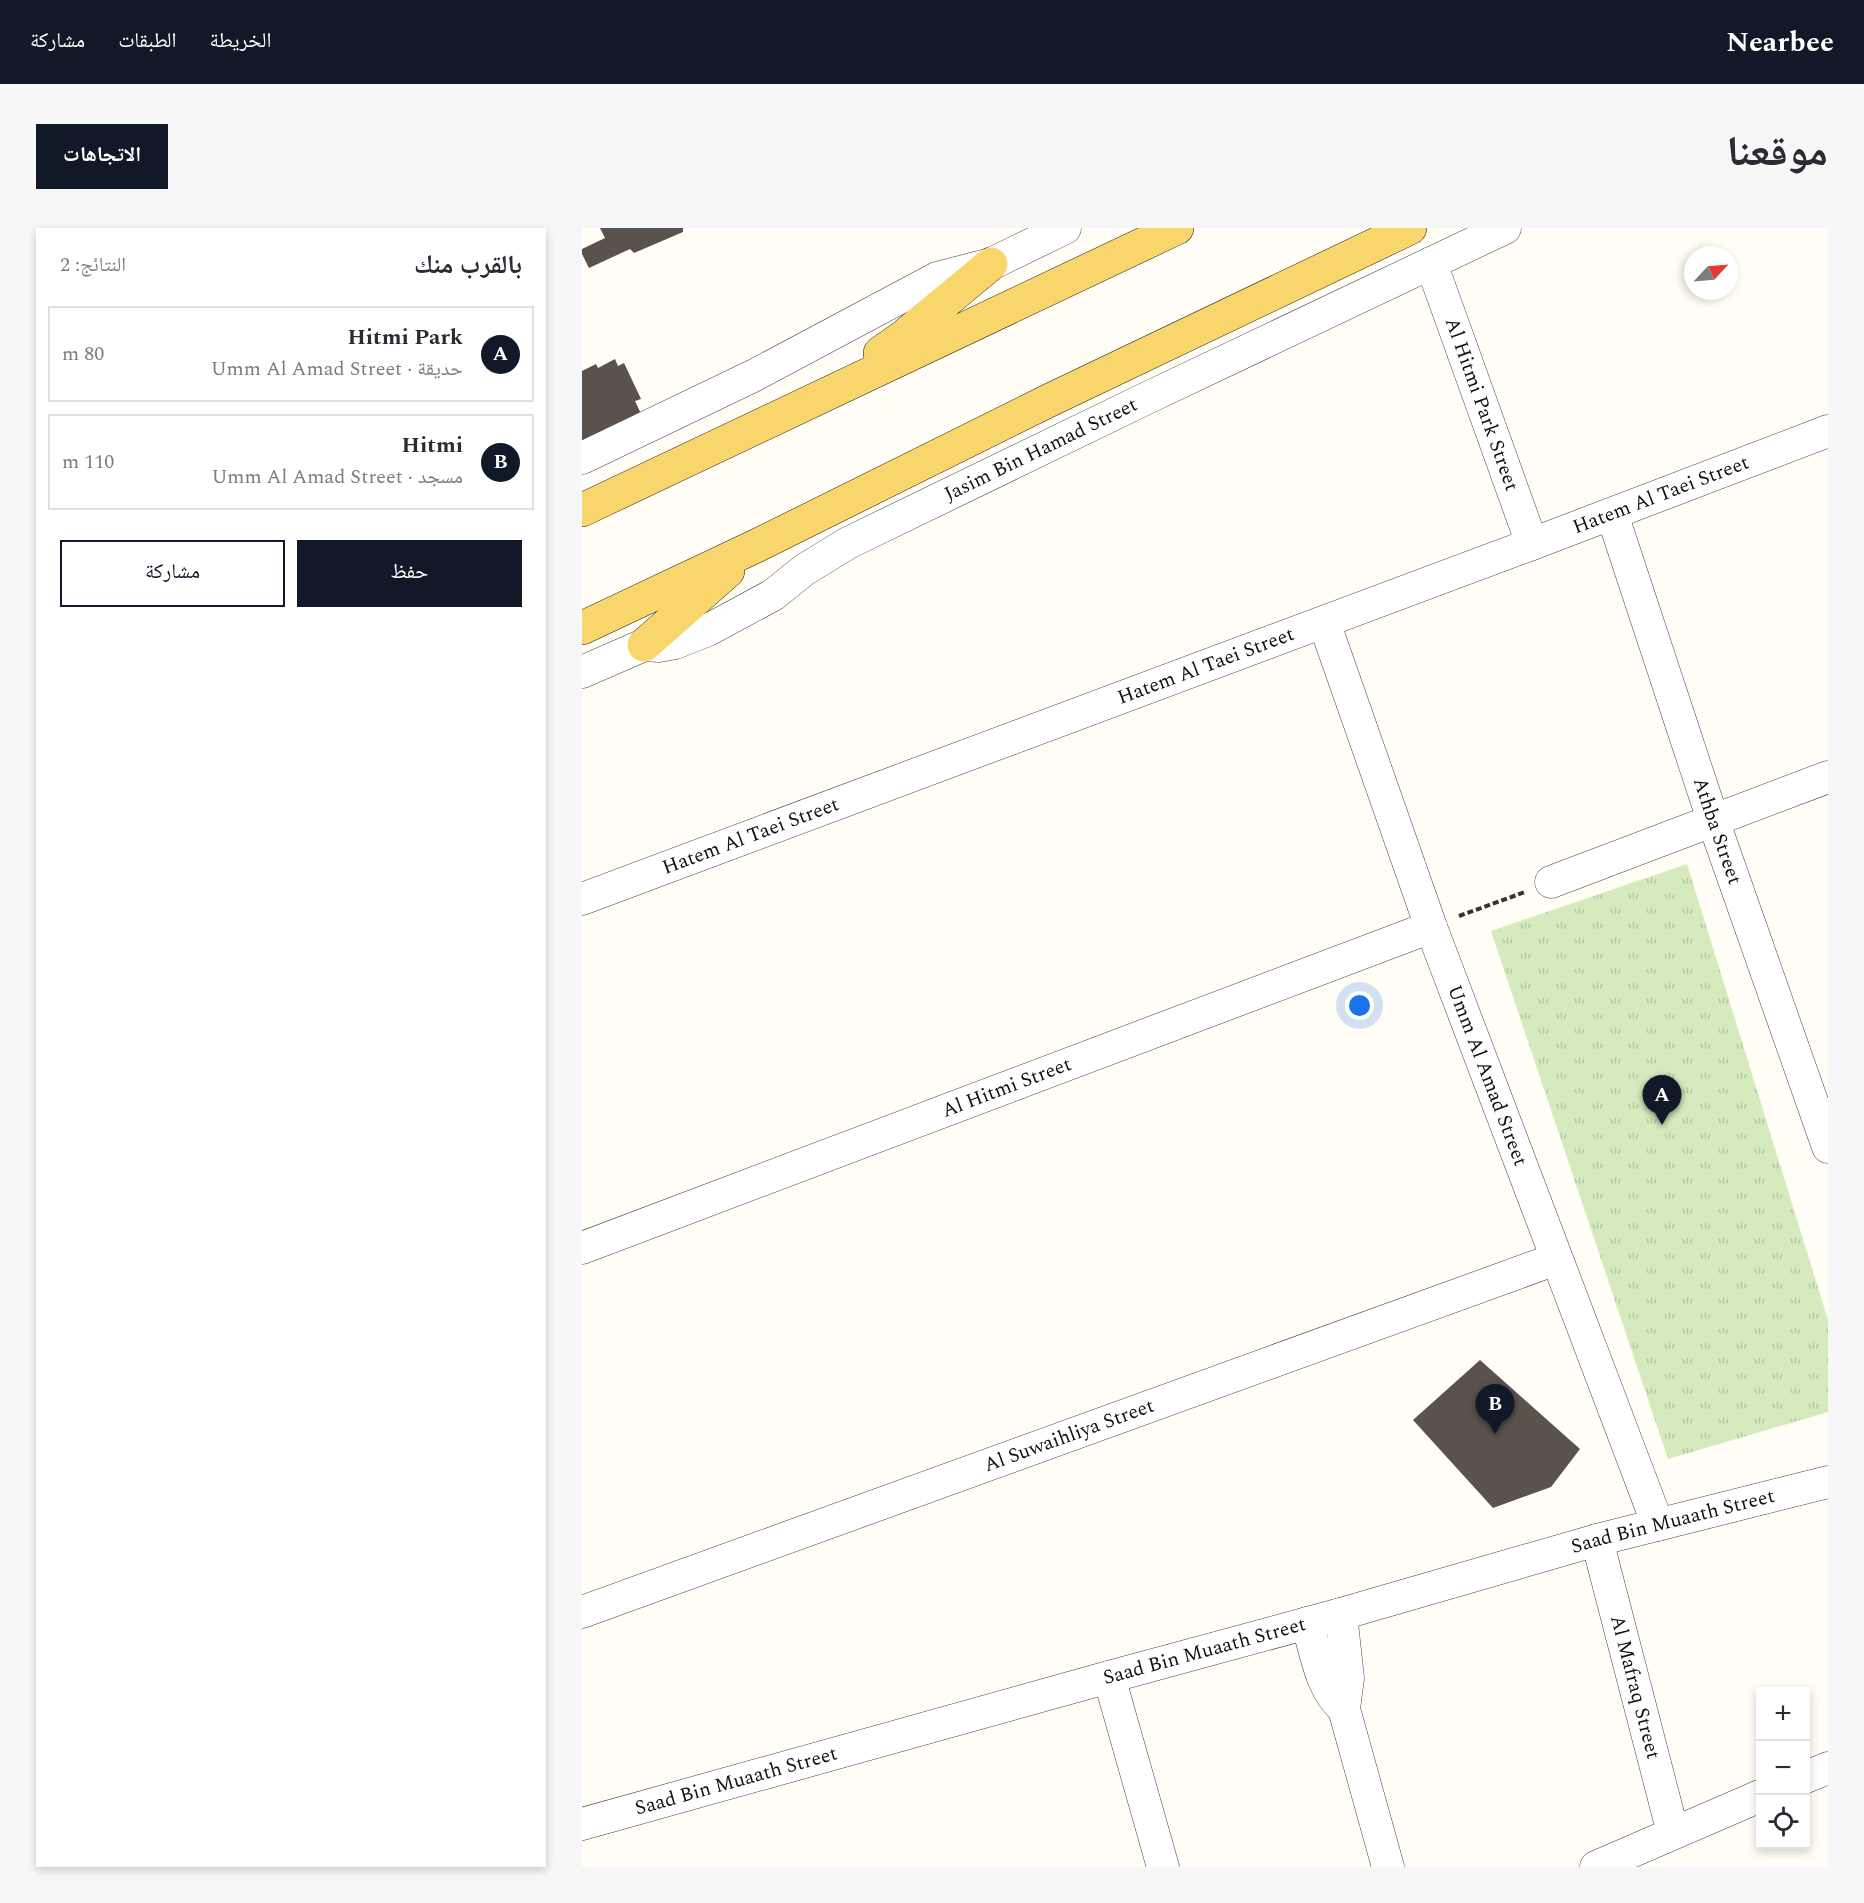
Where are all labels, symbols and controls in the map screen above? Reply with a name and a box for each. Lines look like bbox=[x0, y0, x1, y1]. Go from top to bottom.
text: Nearbee bbox=[1726, 21, 1834, 64]
text: مشاركة bbox=[30, 25, 85, 57]
text: الطبقات bbox=[118, 25, 177, 57]
text: الخريطة bbox=[210, 25, 271, 57]
text: موقعنا bbox=[1727, 121, 1828, 184]
button: الاتجاهات bbox=[36, 124, 168, 189]
text: بالقرب منك bbox=[414, 245, 522, 285]
north arrow bbox=[1684, 246, 1738, 300]
text: النتائج: 2 bbox=[60, 250, 126, 280]
street label: Al Hitmi Park Street bbox=[1437, 313, 1527, 495]
text: Hitmi Park bbox=[347, 321, 463, 354]
text: 80 m bbox=[62, 339, 104, 369]
text: A bbox=[493, 339, 508, 369]
text: حديقة · Umm Al Amad Street bbox=[211, 354, 463, 384]
street label: Jasim Bin Hamad Street bbox=[939, 390, 1143, 509]
text: Hitmi bbox=[402, 429, 463, 462]
text: 110 m bbox=[62, 447, 114, 477]
text: B bbox=[493, 447, 508, 477]
street label: Hatem Al Taei Street bbox=[1568, 448, 1753, 542]
text: مسجد · Umm Al Amad Street bbox=[211, 462, 463, 492]
button: مشاركة bbox=[60, 540, 285, 607]
button: حفظ bbox=[297, 540, 522, 607]
street label: Hatem Al Taei Street bbox=[1113, 619, 1299, 713]
street label: Athba Street bbox=[1685, 773, 1750, 889]
street label: Hatem Al Taei Street bbox=[658, 789, 843, 883]
street label: Umm Al Amad Street bbox=[1439, 981, 1535, 1170]
your location bbox=[1345, 991, 1374, 1020]
street label: Al Hitmi Street bbox=[938, 1049, 1076, 1126]
pin: A bbox=[1642, 1076, 1682, 1125]
pin: B bbox=[1476, 1384, 1514, 1434]
street label: Al Suwaihliya Street bbox=[980, 1391, 1158, 1480]
street label: Saad Bin Muaath Street bbox=[1567, 1481, 1778, 1562]
street label: Saad Bin Muaath Street bbox=[1100, 1609, 1309, 1693]
street label: Al Mafraq Street bbox=[1602, 1612, 1668, 1763]
map controls bbox=[1756, 1687, 1810, 1849]
button: + bbox=[1756, 1687, 1810, 1741]
street label: Saad Bin Muaath Street bbox=[631, 1738, 841, 1824]
button: − bbox=[1756, 1741, 1810, 1795]
button: locate bbox=[1756, 1795, 1810, 1849]

